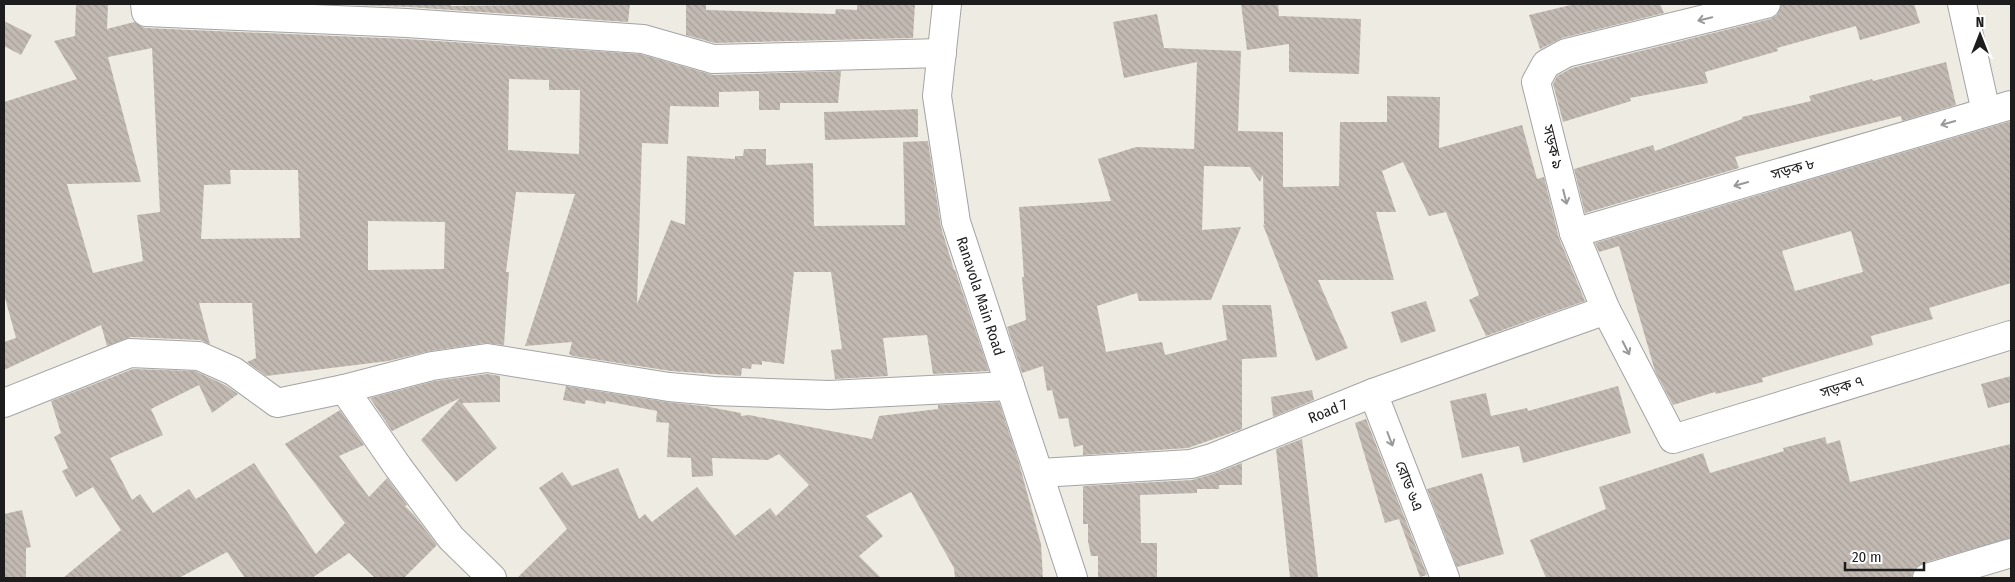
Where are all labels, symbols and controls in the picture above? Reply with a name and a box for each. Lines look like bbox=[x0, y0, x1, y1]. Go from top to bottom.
north arrow bbox=[1955, 10, 2005, 60]
text: N bbox=[1976, 14, 1984, 31]
one-way arrow bbox=[1698, 15, 1714, 24]
one-way arrow bbox=[1940, 118, 1956, 128]
street label: সড়ক ৯ bbox=[1539, 122, 1567, 171]
street label: সড়ক ৮ bbox=[1768, 154, 1817, 184]
one-way arrow bbox=[1734, 179, 1750, 189]
one-way arrow bbox=[1561, 189, 1570, 205]
street label: Ranavola Main Road bbox=[952, 234, 1008, 358]
one-way arrow bbox=[1621, 340, 1631, 355]
street label: সড়ক ৭ bbox=[1817, 372, 1866, 402]
street label: Road 7 bbox=[1306, 395, 1350, 427]
one-way arrow bbox=[1386, 431, 1396, 446]
street label: রোড ৬এ bbox=[1391, 458, 1427, 514]
scale bar bbox=[1845, 540, 1924, 572]
text: 20 m bbox=[1852, 548, 1882, 566]

